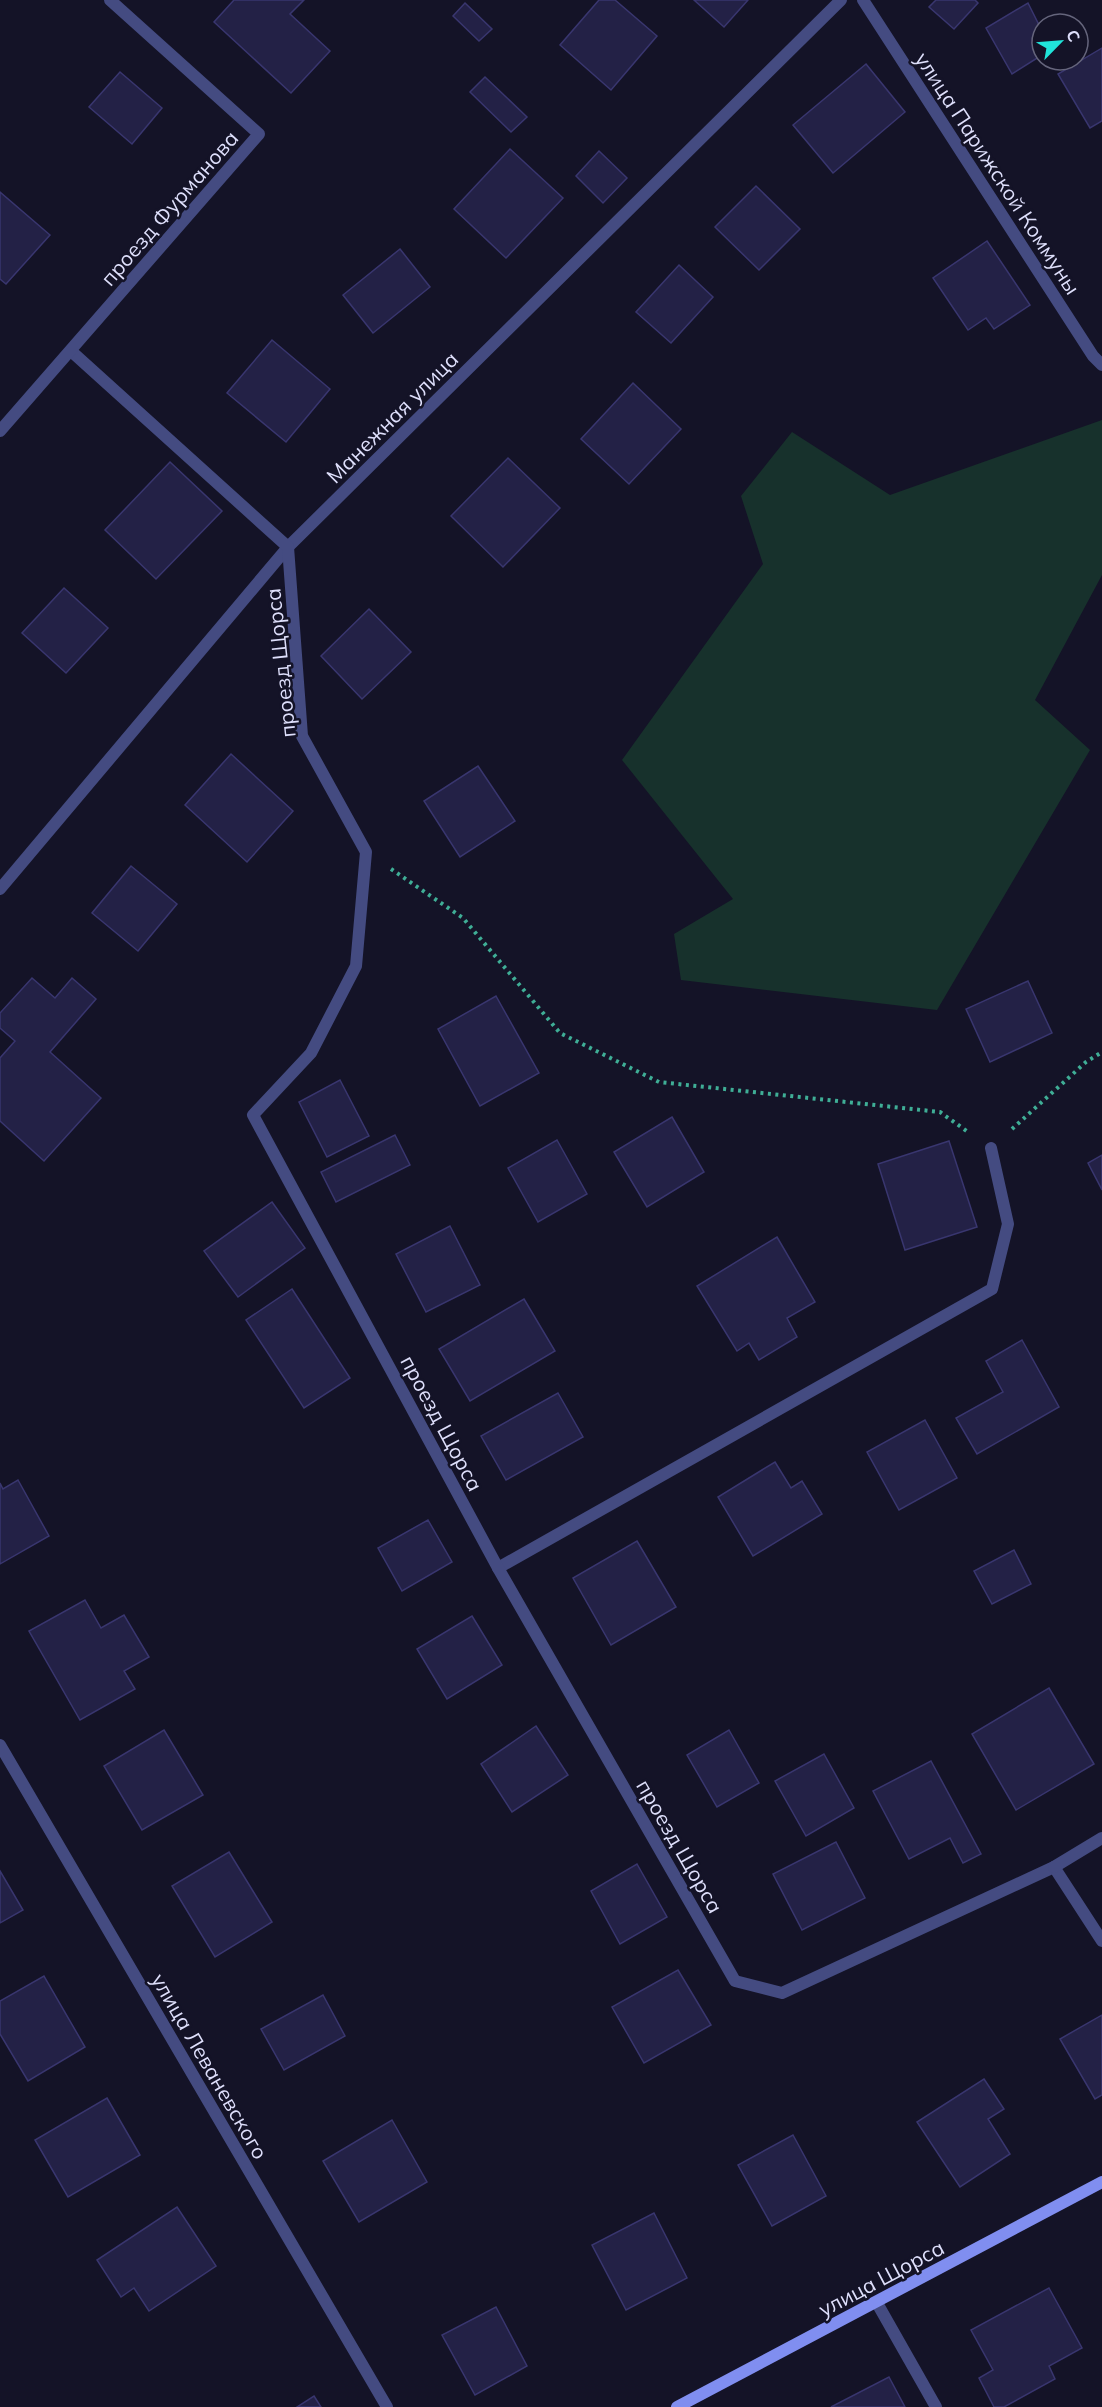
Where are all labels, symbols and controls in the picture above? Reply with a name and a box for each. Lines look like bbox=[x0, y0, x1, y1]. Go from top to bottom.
north arrow bbox=[1030, 12, 1090, 72]
text: С bbox=[1062, 26, 1085, 45]
street label: улица Парижской Коммуны bbox=[910, 47, 1086, 299]
street label: проезд Фурманова bbox=[95, 125, 243, 291]
street label: Манежная улица bbox=[321, 346, 463, 488]
street label: проезд Щорса bbox=[259, 587, 301, 739]
street label: проезд Щорса bbox=[395, 1351, 489, 1495]
street label: проезд Щорса bbox=[631, 1774, 729, 1918]
street label: улица Леваневского bbox=[146, 1968, 274, 2164]
street label: улица Щорса bbox=[814, 2234, 948, 2322]

